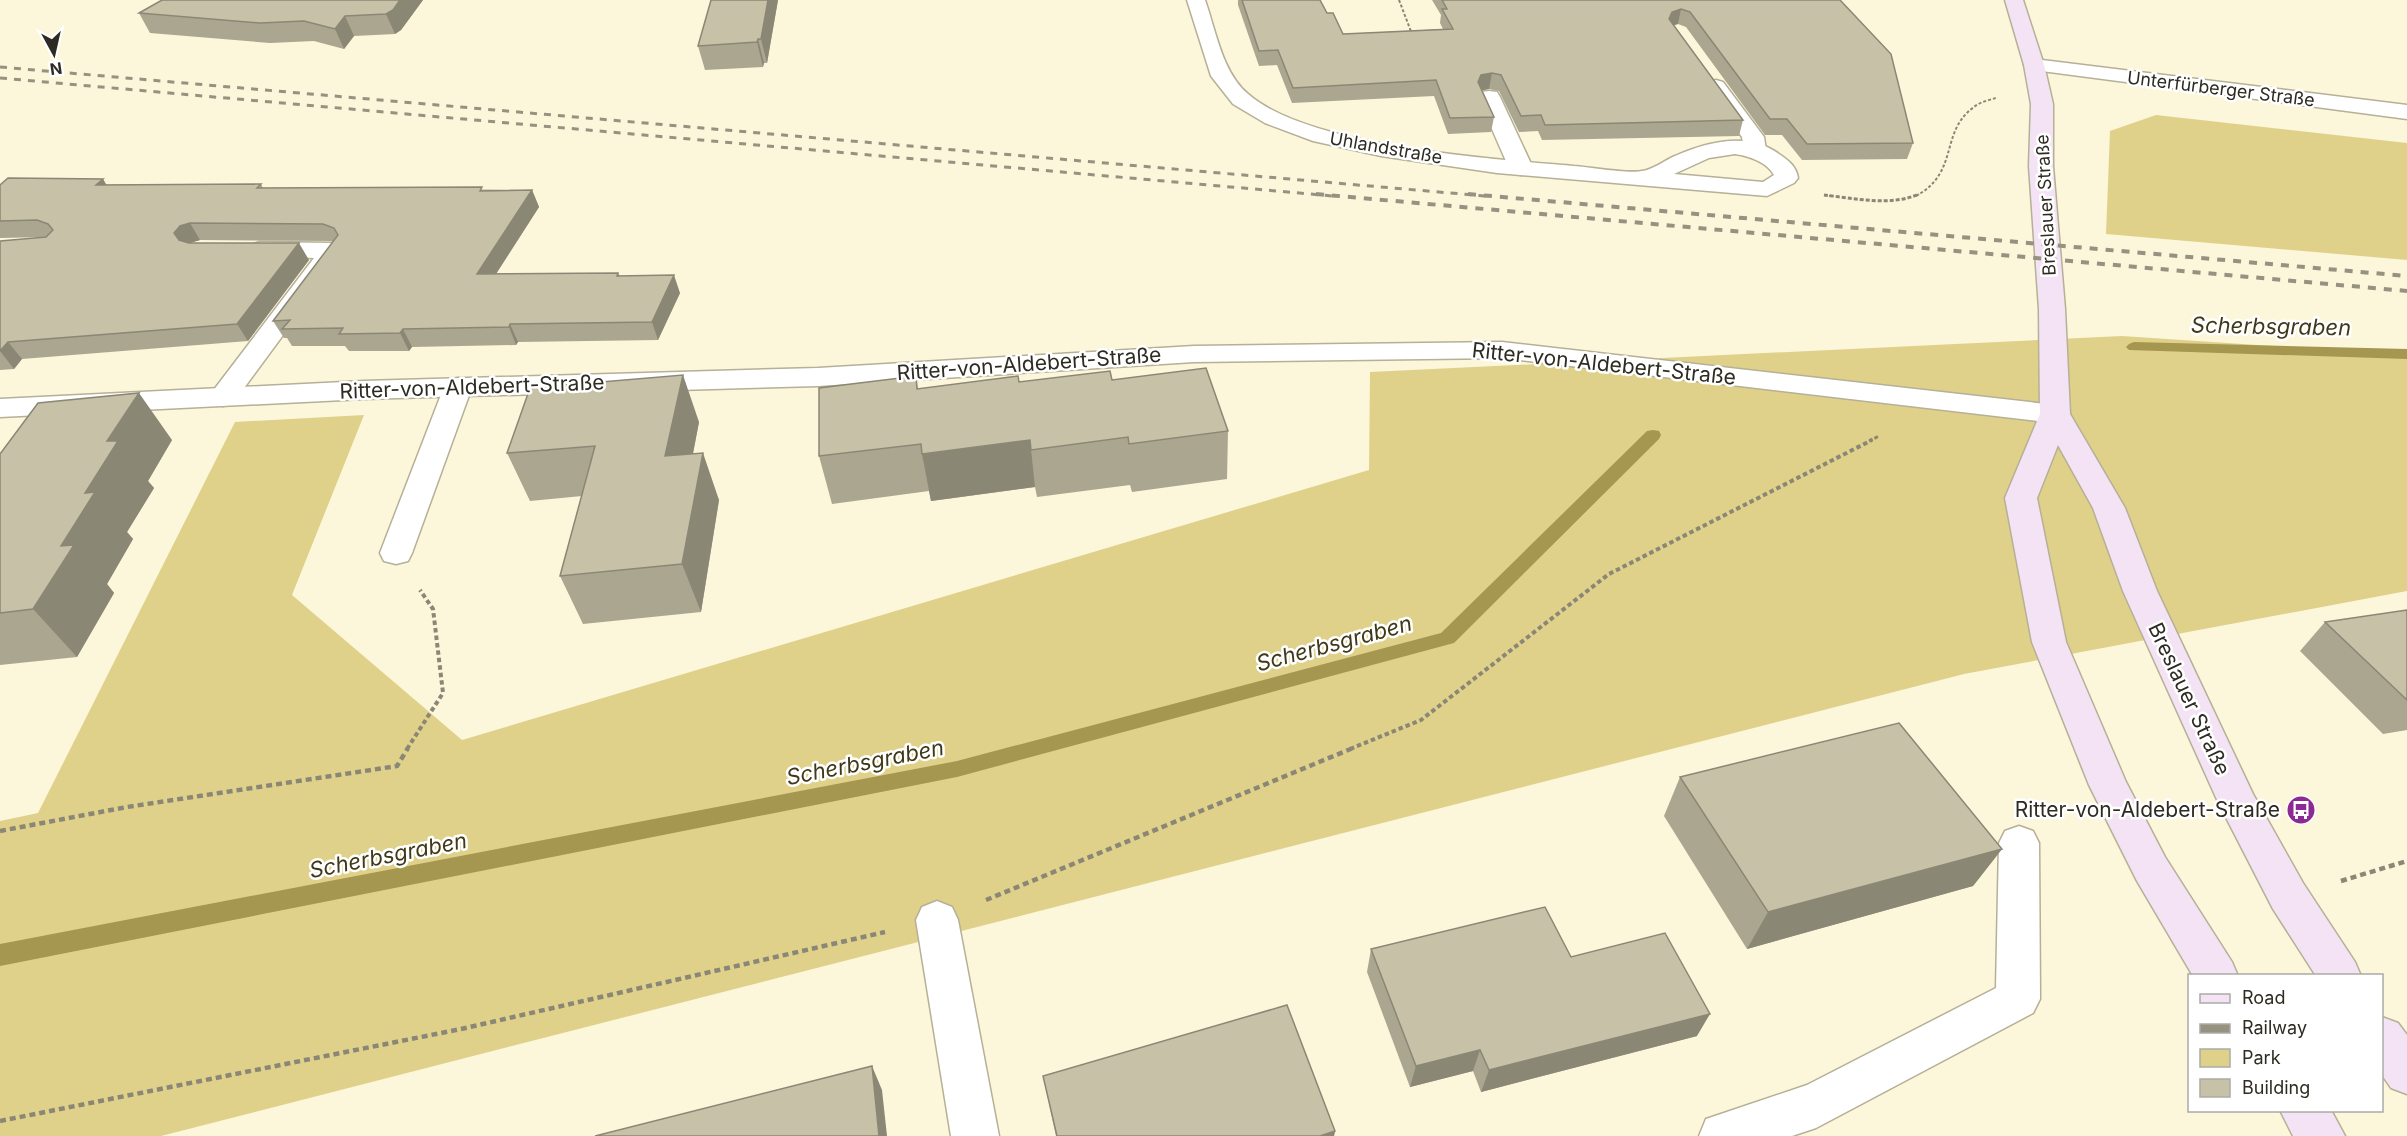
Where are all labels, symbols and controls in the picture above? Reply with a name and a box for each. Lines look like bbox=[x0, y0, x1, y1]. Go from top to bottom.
north arrow bbox=[24, 24, 84, 84]
text: N bbox=[49, 58, 64, 80]
street label: Unterfürberger Straße bbox=[2126, 67, 2316, 110]
street label: Uhlandstraße bbox=[1328, 127, 1444, 168]
street label: Breslauer Straße bbox=[2031, 134, 2060, 276]
water label: Scherbsgraben bbox=[2191, 312, 2351, 340]
street label: Ritter-von-Aldebert-Straße bbox=[1471, 337, 1737, 390]
street label: Ritter-von-Aldebert-Straße bbox=[896, 342, 1162, 385]
street label: Ritter-von-Aldebert-Straße bbox=[339, 369, 605, 404]
water label: Scherbsgraben bbox=[1253, 610, 1415, 676]
street label: Breslauer Straße bbox=[2143, 619, 2236, 779]
water label: Scherbsgraben bbox=[784, 734, 946, 790]
bus stop icon: Ritter-von-Aldebert-Straße bbox=[2285, 794, 2317, 826]
place label: Ritter-von-Aldebert-Straße bbox=[2015, 797, 2280, 822]
water label: Scherbsgraben bbox=[307, 827, 469, 883]
legend bbox=[2188, 974, 2383, 1112]
text: Road bbox=[2242, 987, 2285, 1008]
text: Railway bbox=[2242, 1017, 2307, 1038]
text: Park bbox=[2242, 1047, 2281, 1068]
text: Building bbox=[2242, 1077, 2310, 1098]

